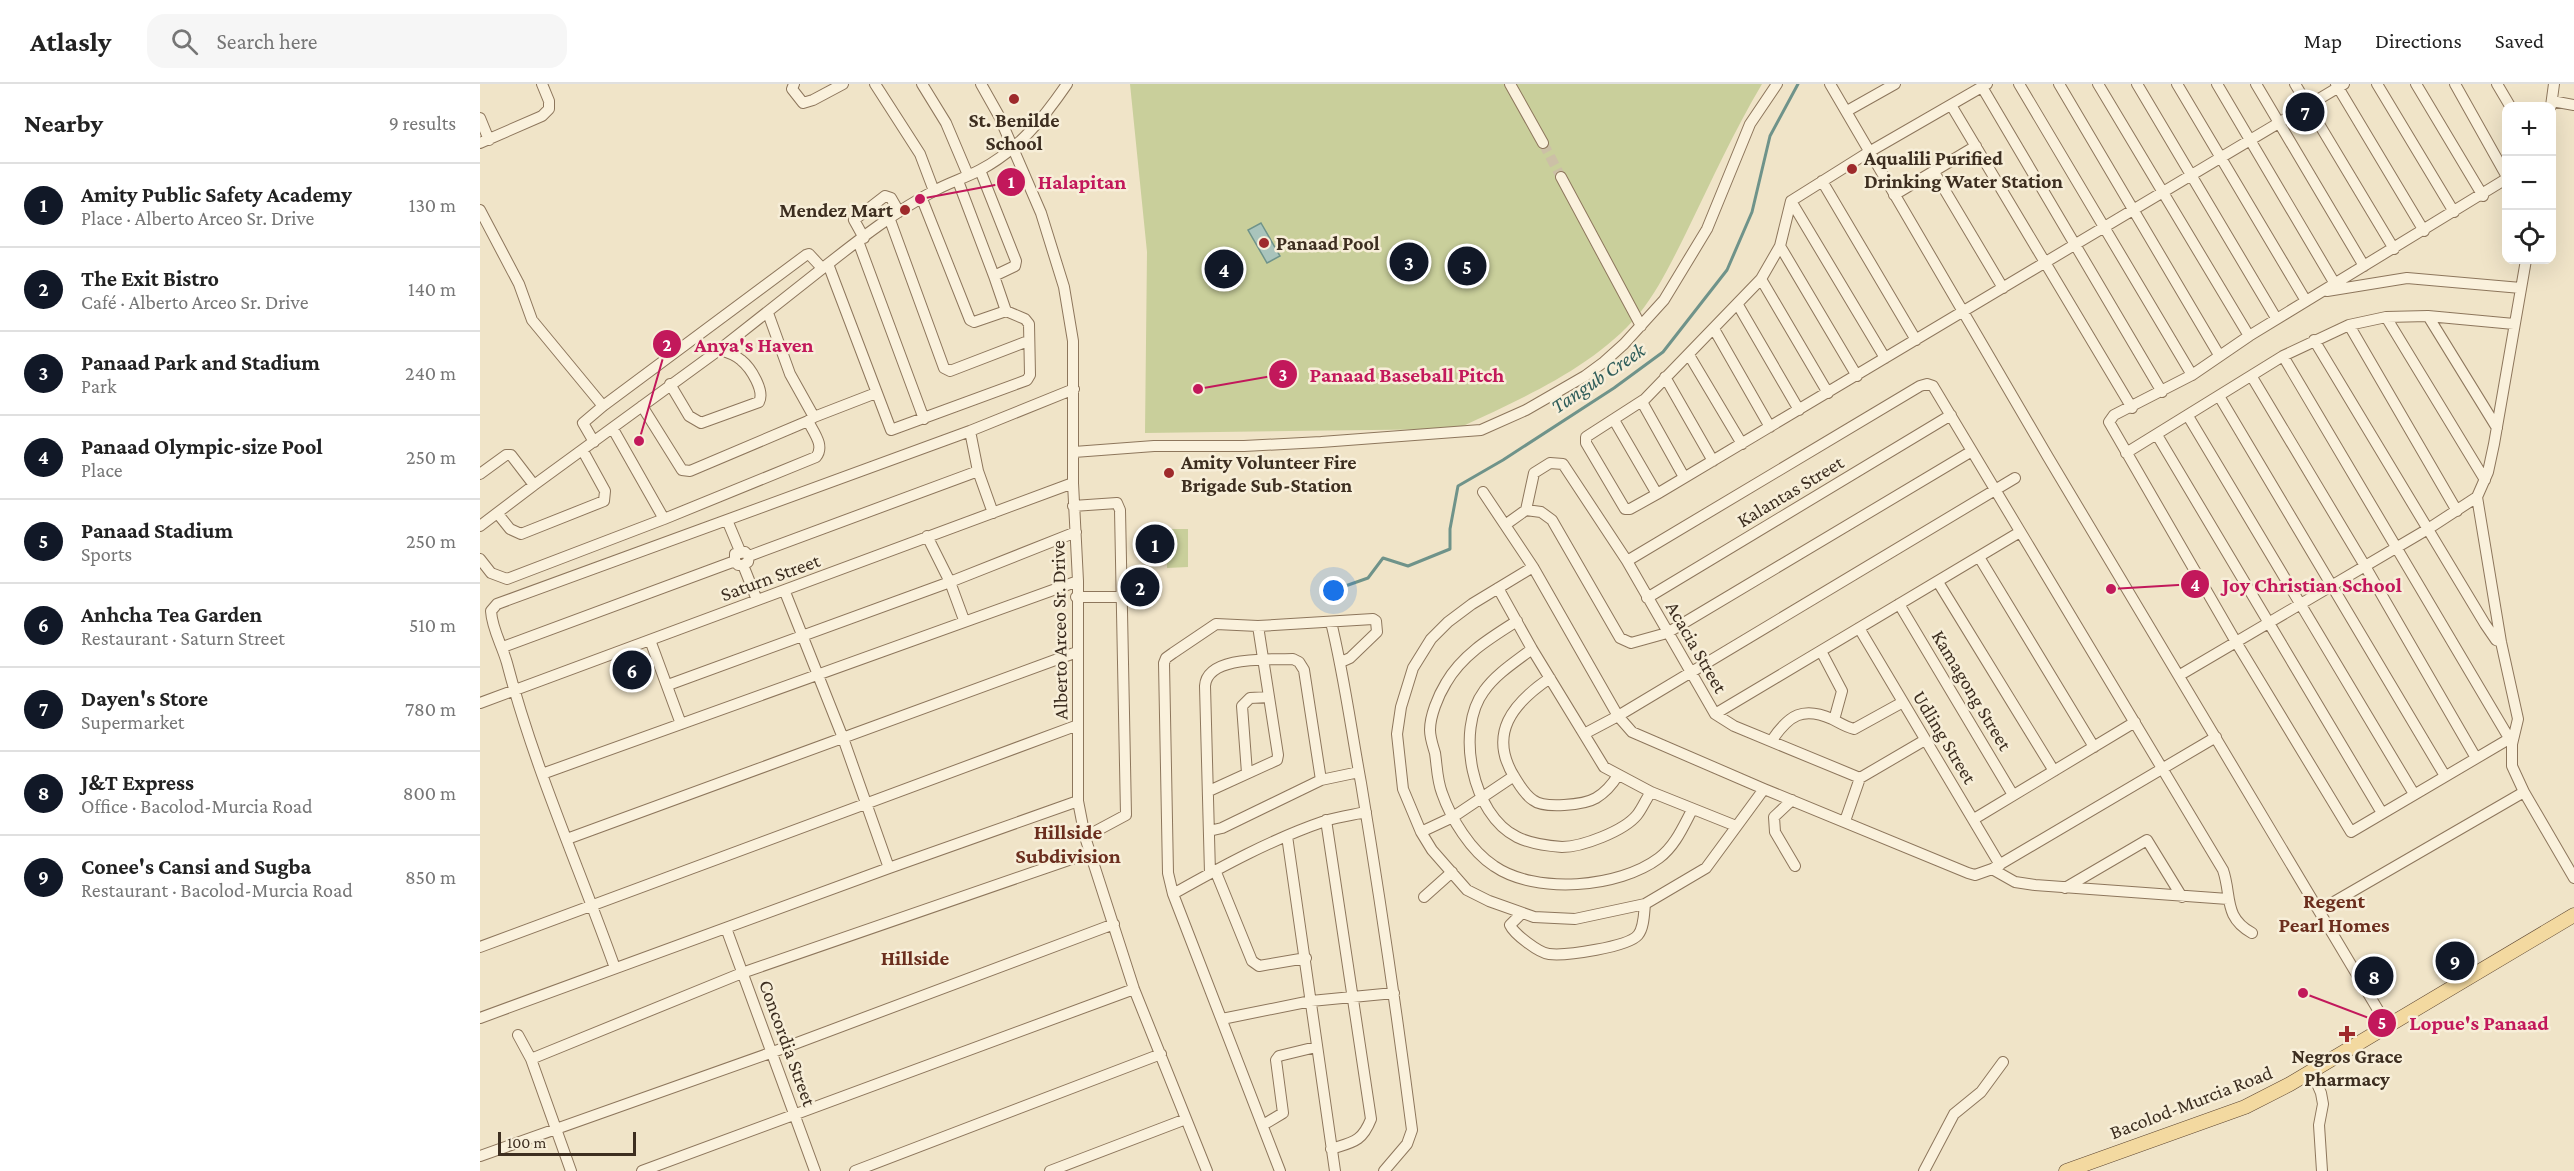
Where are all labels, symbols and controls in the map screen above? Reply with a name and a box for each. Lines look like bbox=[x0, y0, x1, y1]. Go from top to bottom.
search box bbox=[147, 14, 567, 68]
icon: search bbox=[168, 25, 201, 58]
text: Atlasly bbox=[30, 26, 111, 57]
text: Search here bbox=[216, 29, 317, 54]
text: Map bbox=[2304, 29, 2342, 53]
text: Directions bbox=[2375, 29, 2462, 53]
text: Saved bbox=[2495, 29, 2544, 53]
pin: 7 bbox=[2286, 90, 2324, 135]
marker: St. Benilde School bbox=[1007, 92, 1021, 106]
map controls bbox=[2502, 102, 2556, 264]
button: + bbox=[2502, 102, 2556, 156]
text: Nearby bbox=[24, 109, 103, 138]
place label: St. Benilde School bbox=[968, 109, 1060, 154]
text: 9 results bbox=[389, 112, 456, 134]
place label: Aqualili Purified Drinking Water Station bbox=[1863, 147, 2063, 192]
button: − bbox=[2502, 156, 2556, 210]
callout: Halapitan bbox=[996, 162, 1139, 201]
marker: Aqualili Purified Drinking Water Station bbox=[1845, 162, 1859, 176]
text: Halapitan bbox=[1038, 170, 1126, 194]
text: 1 bbox=[1008, 172, 1015, 192]
text: Amity Public Safety Academy bbox=[81, 182, 352, 207]
text: 1 bbox=[40, 194, 47, 216]
text: 130 m bbox=[409, 194, 456, 216]
place label: Mendez Mart bbox=[779, 199, 894, 221]
marker: Mendez Mart bbox=[898, 203, 912, 217]
text: Place · Alberto Arceo Sr. Drive bbox=[81, 207, 314, 229]
button: locate bbox=[2502, 210, 2556, 264]
place label: Panaad Pool bbox=[1276, 232, 1380, 254]
marker: Panaad Pool bbox=[1257, 236, 1271, 250]
pin: 3 bbox=[1390, 240, 1428, 285]
pin: 5 bbox=[1448, 244, 1486, 288]
pin: 4 bbox=[1204, 246, 1244, 291]
text: The Exit Bistro bbox=[81, 266, 219, 291]
text: 2 bbox=[38, 278, 49, 300]
text: 140 m bbox=[408, 278, 456, 300]
text: Café · Alberto Arceo Sr. Drive bbox=[81, 291, 308, 313]
callout: Anya's Haven bbox=[652, 325, 826, 364]
text: Anya's Haven bbox=[693, 333, 814, 357]
text: 2 bbox=[662, 335, 672, 355]
water label: Tangub Creek bbox=[1546, 337, 1650, 418]
text: Panaad Park and Stadium bbox=[81, 350, 320, 375]
callout: Panaad Baseball Pitch bbox=[1268, 355, 1517, 394]
text: 3 bbox=[39, 362, 48, 384]
text: 240 m bbox=[405, 362, 456, 384]
text: Panaad Baseball Pitch bbox=[1310, 363, 1504, 387]
text: 3 bbox=[1279, 365, 1287, 385]
text: Park bbox=[81, 375, 117, 397]
text: Panaad Olympic-size Pool bbox=[81, 434, 323, 459]
text: 4 bbox=[38, 446, 49, 468]
text: 250 m bbox=[406, 446, 456, 468]
street label: Kalantas Street bbox=[1733, 450, 1847, 531]
place label: Amity Volunteer Fire Brigade Sub-Station bbox=[1180, 451, 1356, 496]
text: Place bbox=[81, 459, 123, 481]
marker: Amity Volunteer Fire Brigade Sub-Station bbox=[1162, 466, 1176, 480]
text: Panaad Stadium bbox=[81, 518, 233, 543]
pin: 1 bbox=[1136, 522, 1174, 566]
text: 5 bbox=[39, 530, 48, 552]
text: 250 m bbox=[406, 530, 456, 552]
street label: Alberto Arceo Sr. Drive bbox=[1046, 540, 1072, 720]
text: Sports bbox=[81, 543, 132, 565]
street label: Saturn Street bbox=[717, 549, 823, 605]
pin: 2 bbox=[1120, 564, 1160, 610]
callout: Joy Christian School bbox=[2180, 565, 2413, 604]
text: Joy Christian School bbox=[2220, 573, 2402, 597]
text: 4 bbox=[2190, 575, 2200, 595]
your location bbox=[1319, 576, 1348, 605]
street label: Acacia Street bbox=[1662, 597, 1732, 697]
text: Anhcha Tea Garden bbox=[81, 602, 262, 627]
text: 6 bbox=[38, 614, 49, 636]
text: 510 m bbox=[409, 614, 456, 636]
street label: Kamagong Street bbox=[1927, 626, 2017, 755]
text: Restaurant · Saturn Street bbox=[81, 627, 285, 649]
pin: 6 bbox=[612, 648, 652, 692]
text: Dayen's Store bbox=[81, 686, 208, 711]
street label: Udling Street bbox=[1908, 686, 1982, 788]
text: 7 bbox=[39, 698, 48, 720]
text: 780 m bbox=[405, 698, 456, 720]
text: Supermarket bbox=[81, 711, 184, 733]
text: J&T Express bbox=[81, 770, 194, 795]
text: 8 bbox=[38, 782, 49, 804]
text: 800 m bbox=[403, 782, 456, 804]
text: Office · Bacolod-Murcia Road bbox=[81, 795, 313, 817]
district label: Hillside Subdivision bbox=[1015, 820, 1121, 868]
text: Conee's Cansi and Sugba bbox=[81, 854, 311, 879]
text: 9 bbox=[38, 866, 49, 888]
text: 850 m bbox=[405, 866, 456, 888]
text: Restaurant · Bacolod-Murcia Road bbox=[81, 879, 353, 901]
district label: Regent Pearl Homes bbox=[2279, 889, 2390, 937]
pin: 9 bbox=[2436, 938, 2474, 984]
district label: Hillside bbox=[881, 946, 950, 970]
pin: 8 bbox=[2354, 954, 2394, 998]
street label: Concordia Street bbox=[755, 977, 821, 1110]
callout: Lopue's Panaad bbox=[2367, 1003, 2560, 1042]
text: Lopue's Panaad bbox=[2409, 1011, 2549, 1035]
text: 5 bbox=[2378, 1013, 2386, 1033]
marker: Negros Grace Pharmacy bbox=[2340, 1027, 2354, 1041]
place label: Negros Grace Pharmacy bbox=[2291, 1045, 2403, 1090]
street label: Bacolod-Murcia Road bbox=[2107, 1061, 2276, 1143]
scale bar bbox=[498, 1129, 636, 1156]
text: 100 m bbox=[507, 1134, 546, 1151]

